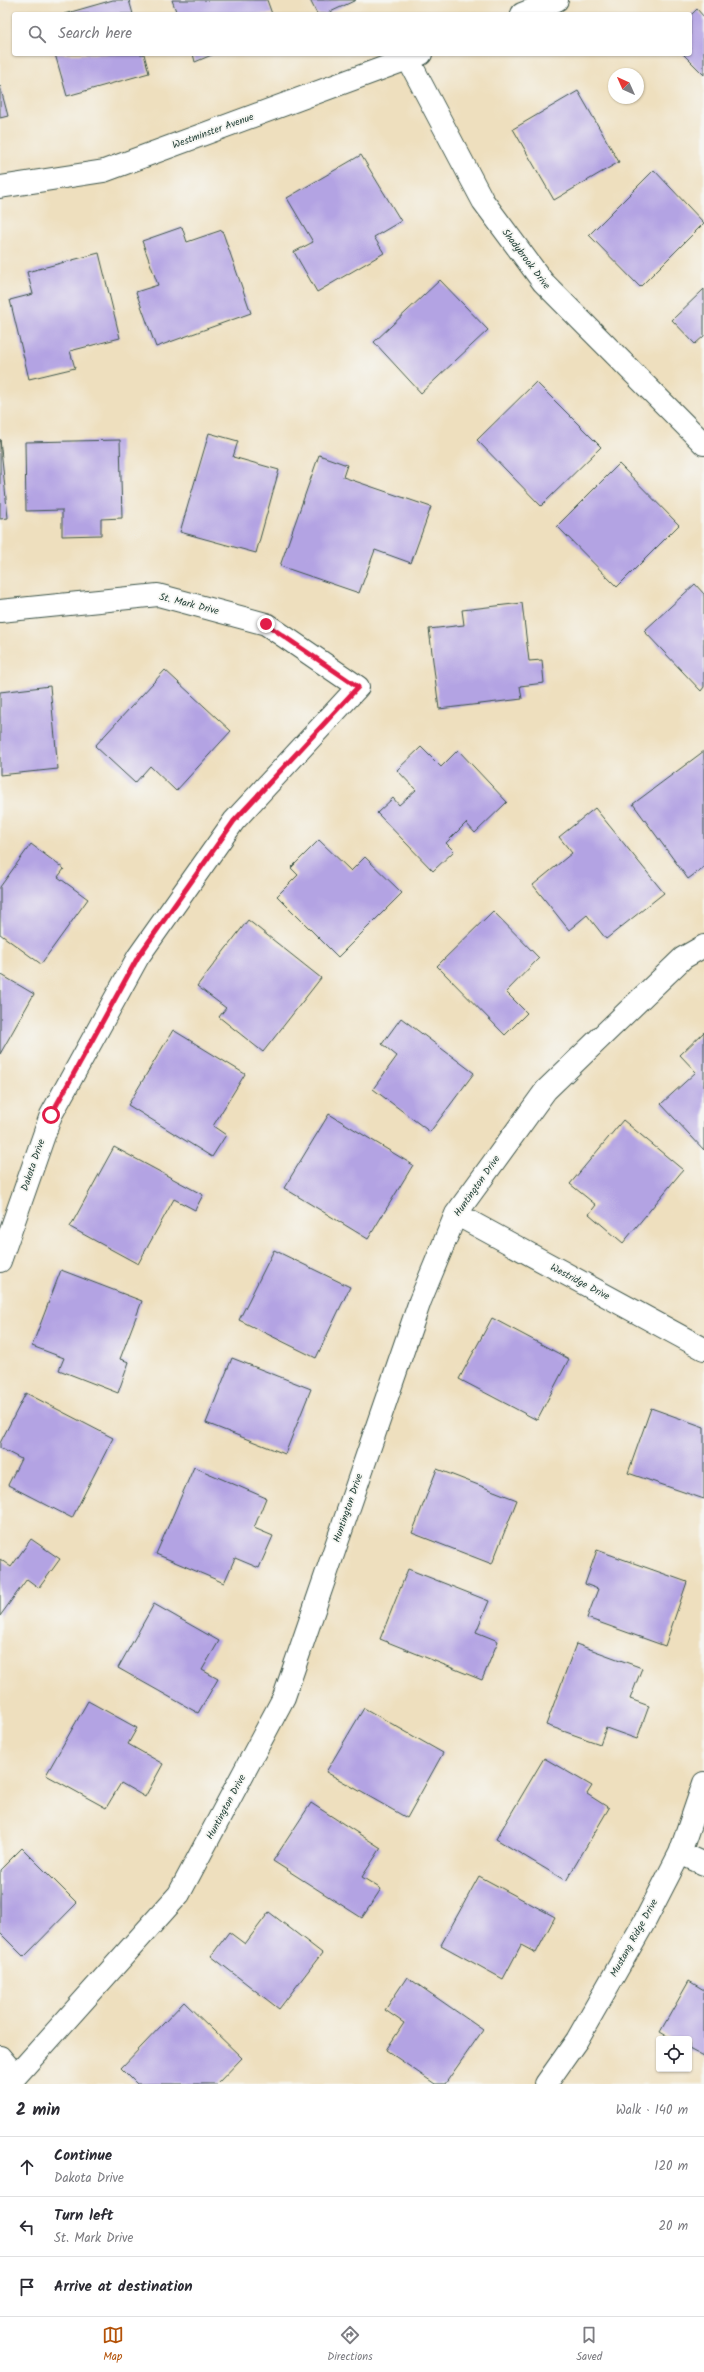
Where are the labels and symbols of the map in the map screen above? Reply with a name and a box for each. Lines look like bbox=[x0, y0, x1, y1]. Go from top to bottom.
north arrow bbox=[608, 68, 644, 104]
street label: Westminster Avenue bbox=[170, 109, 256, 153]
street label: Shadybrook Drive bbox=[498, 225, 554, 293]
street label: St. Mark Drive bbox=[157, 589, 221, 619]
route end bbox=[257, 615, 275, 633]
route start bbox=[42, 1106, 60, 1124]
street label: Dakota Drive bbox=[17, 1136, 49, 1193]
street label: Huntington Drive bbox=[450, 1152, 504, 1220]
street label: Westridge Drive bbox=[547, 1260, 613, 1305]
street label: Huntington Drive bbox=[329, 1471, 367, 1545]
street label: Huntington Drive bbox=[202, 1771, 250, 1842]
street label: Mustang Ridge Drive bbox=[606, 1896, 662, 1980]

